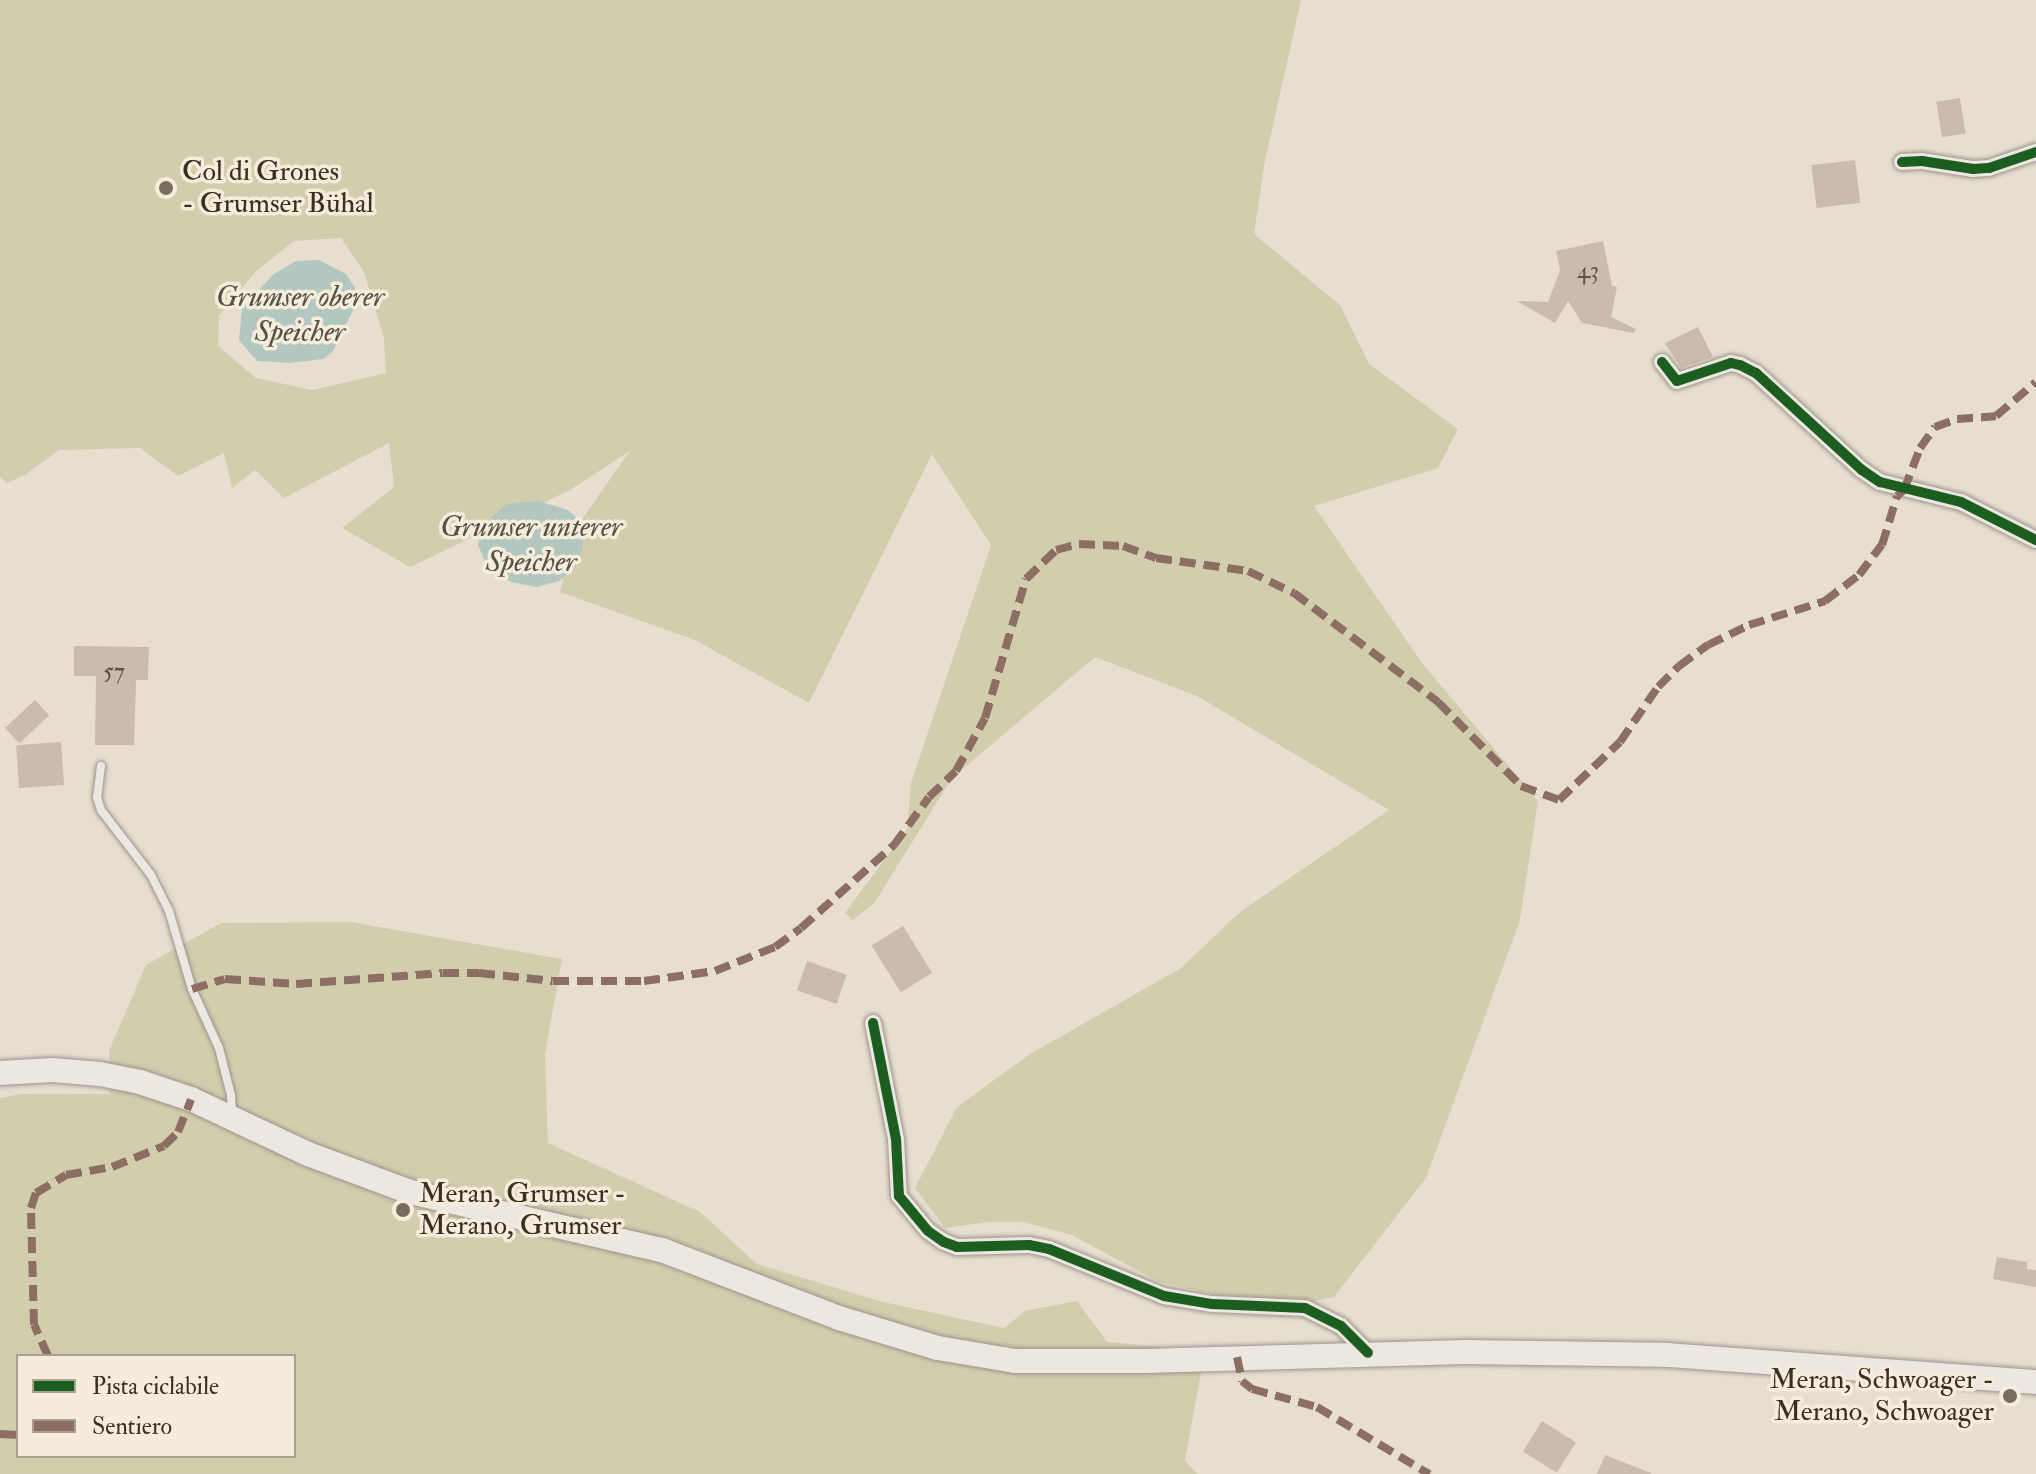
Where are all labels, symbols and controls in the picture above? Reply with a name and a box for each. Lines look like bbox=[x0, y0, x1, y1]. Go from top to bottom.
place label: Col di Grones - Grumser Bühal bbox=[182, 155, 374, 221]
marker: Col di Grones - Grumser Bühal bbox=[157, 179, 175, 197]
house number: 43 bbox=[1577, 257, 1599, 285]
water label: Grumser oberer Speicher bbox=[216, 279, 384, 350]
water label: Grumser unterer Speicher bbox=[440, 509, 622, 580]
house number: 57 bbox=[103, 658, 125, 686]
place label: Meran, Grumser - Merano, Grumser bbox=[419, 1177, 626, 1243]
marker: Meran, Grumser - Merano, Grumser bbox=[394, 1201, 412, 1219]
legend bbox=[16, 1354, 296, 1458]
place label: Meran, Schwoager - Merano, Schwoager bbox=[1770, 1363, 1994, 1429]
text: Pista ciclabile bbox=[92, 1371, 219, 1402]
marker: Meran, Schwoager - Merano, Schwoager bbox=[2001, 1387, 2019, 1405]
text: Sentiero bbox=[92, 1411, 172, 1442]

